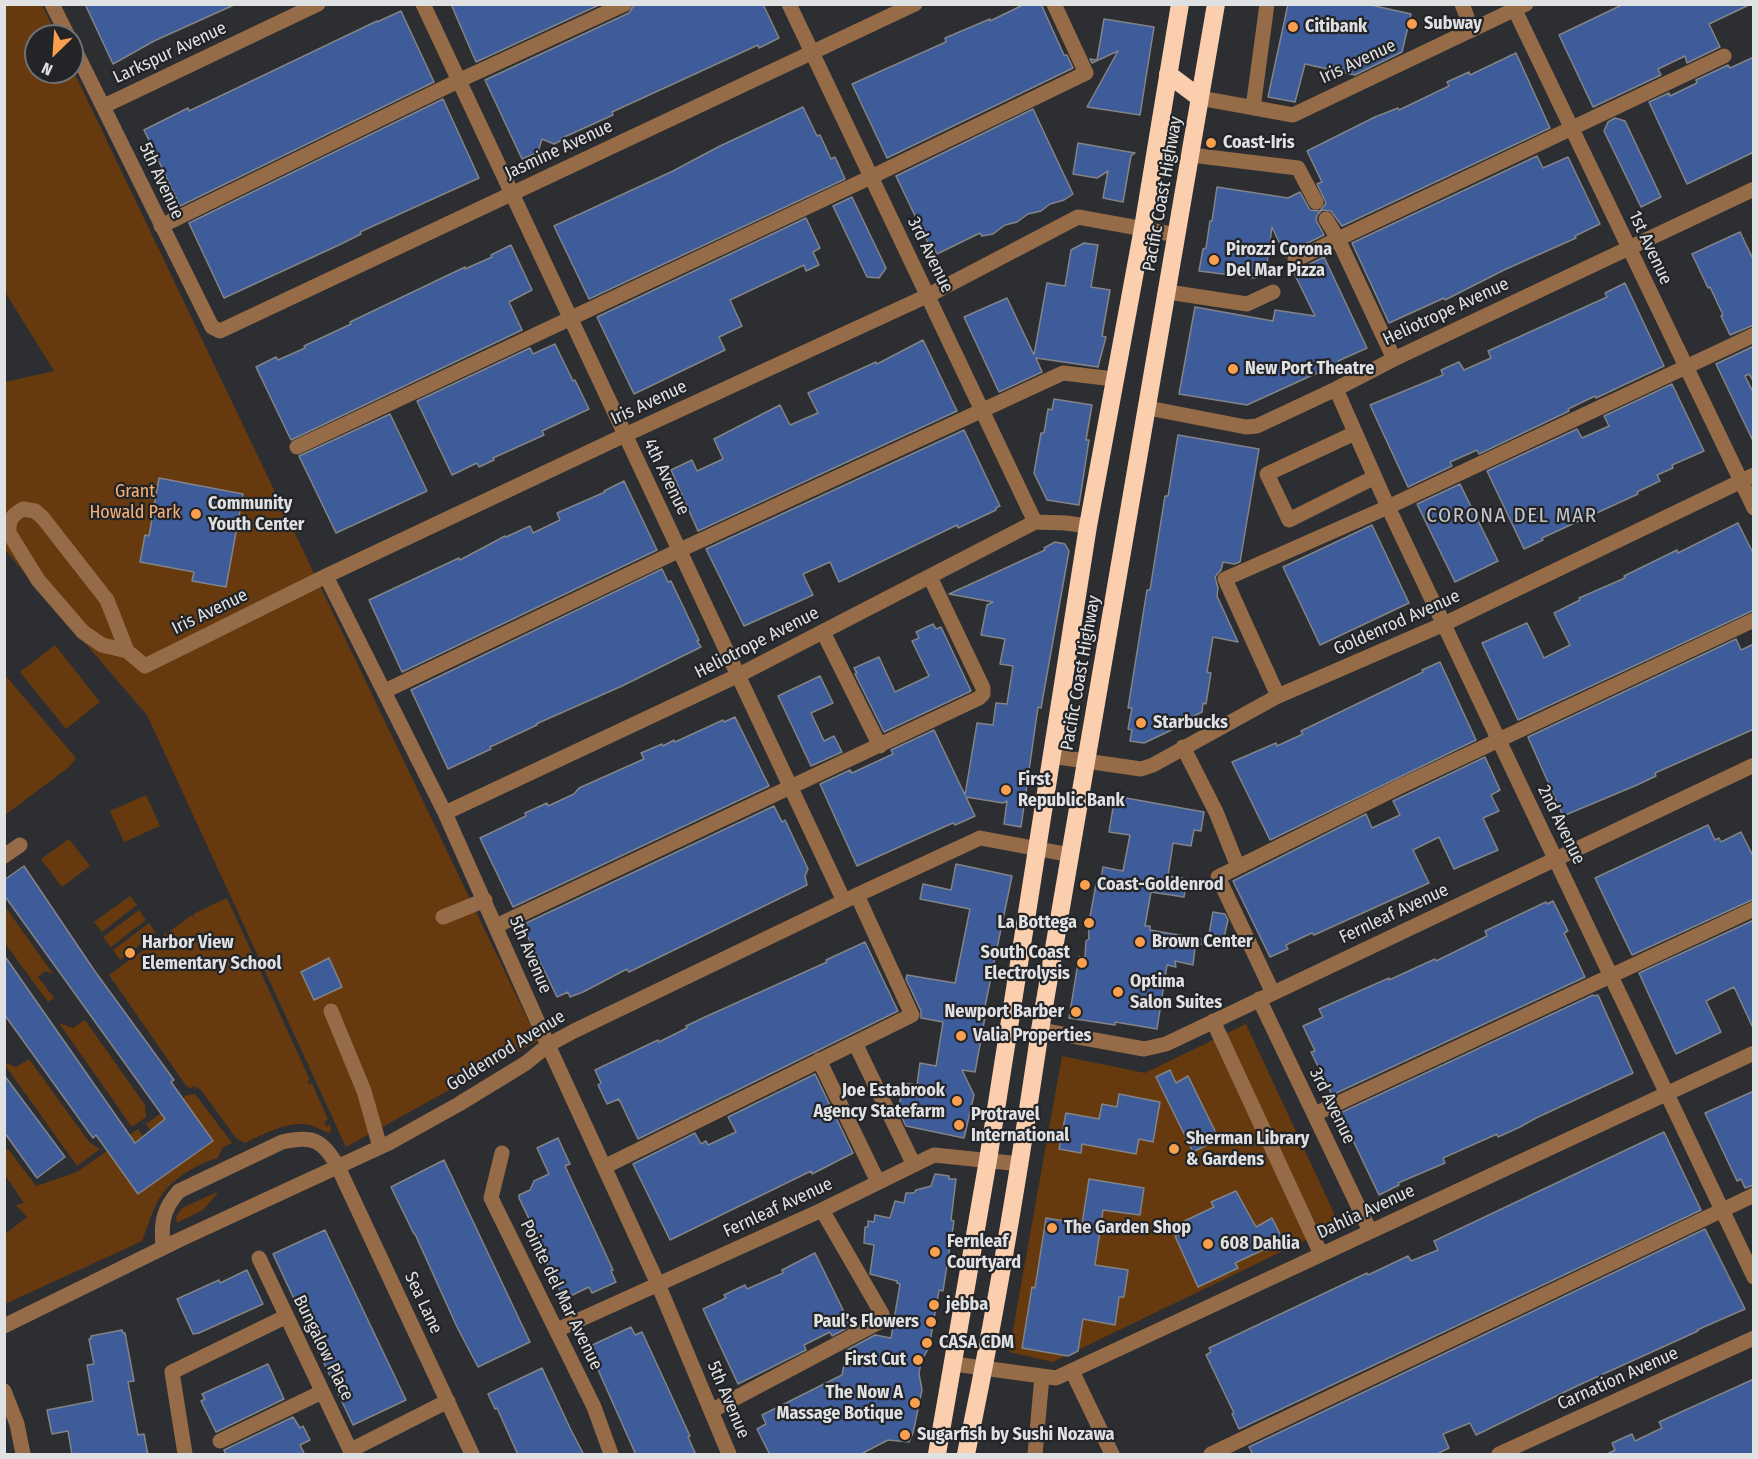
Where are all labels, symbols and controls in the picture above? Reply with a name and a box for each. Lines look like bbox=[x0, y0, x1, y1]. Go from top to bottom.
place label: Subway bbox=[1424, 13, 1482, 35]
place label: Citibank bbox=[1305, 16, 1367, 38]
street label: Larkspur Avenue bbox=[110, 17, 230, 89]
marker: Subway bbox=[1405, 17, 1419, 31]
marker: Citibank bbox=[1286, 20, 1300, 34]
north arrow bbox=[24, 24, 84, 84]
street label: Iris Avenue bbox=[1316, 35, 1400, 89]
text: N bbox=[39, 58, 55, 80]
street label: Pacific Coast Highway bbox=[1139, 115, 1187, 273]
street label: Jasmine Avenue bbox=[502, 116, 616, 184]
place label: Coast-Iris bbox=[1223, 132, 1295, 154]
marker: Coast-Iris bbox=[1204, 136, 1218, 150]
street label: 5th Avenue bbox=[134, 139, 188, 223]
street label: 1st Avenue bbox=[1624, 208, 1676, 288]
street label: 3rd Avenue bbox=[902, 213, 958, 297]
place label: Pirozzi Corona Del Mar Pizza bbox=[1226, 239, 1332, 282]
marker: Pirozzi Corona Del Mar Pizza bbox=[1207, 253, 1221, 267]
street label: Heliotrope Avenue bbox=[1380, 273, 1512, 351]
place label: New Port Theatre bbox=[1245, 358, 1374, 380]
marker: New Port Theatre bbox=[1226, 362, 1240, 376]
street label: Iris Avenue bbox=[607, 376, 691, 430]
street label: 4th Avenue bbox=[638, 435, 694, 519]
park label: Grant Howald Park bbox=[89, 481, 181, 524]
place label: Community Youth Center bbox=[208, 493, 304, 536]
district label: CORONA DEL MAR bbox=[1426, 503, 1598, 529]
marker: Community Youth Center bbox=[189, 507, 203, 521]
street label: Iris Avenue bbox=[169, 584, 251, 640]
street label: Goldenrod Avenue bbox=[1331, 586, 1463, 660]
street label: Pacific Coast Highway bbox=[1057, 594, 1105, 752]
street label: Heliotrope Avenue bbox=[691, 602, 823, 684]
place label: Starbucks bbox=[1153, 712, 1228, 734]
marker: Starbucks bbox=[1134, 716, 1148, 730]
place label: First Republic Bank bbox=[1018, 769, 1125, 812]
street label: 2nd Avenue bbox=[1533, 782, 1589, 868]
marker: First Republic Bank bbox=[999, 783, 1013, 797]
place label: Coast-Goldenrod bbox=[1097, 874, 1224, 896]
marker: Coast-Goldenrod bbox=[1078, 878, 1092, 892]
street label: Fernleaf Avenue bbox=[1336, 879, 1452, 949]
place label: La Bottega bbox=[997, 912, 1077, 934]
street label: 5th Avenue bbox=[504, 913, 556, 997]
marker: La Bottega bbox=[1082, 916, 1096, 930]
place label: Brown Center bbox=[1152, 931, 1253, 953]
place label: Harbor View Elementary School bbox=[142, 932, 281, 974]
marker: Brown Center bbox=[1133, 935, 1147, 949]
place label: South Coast Electrolysis bbox=[981, 942, 1070, 984]
marker: Harbor View Elementary School bbox=[123, 946, 137, 960]
marker: South Coast Electrolysis bbox=[1075, 956, 1089, 970]
place label: Optima Salon Suites bbox=[1130, 971, 1222, 1014]
marker: Optima Salon Suites bbox=[1111, 985, 1125, 999]
place label: Newport Barber bbox=[945, 1001, 1064, 1023]
marker: Newport Barber bbox=[1069, 1005, 1083, 1019]
street label: Goldenrod Avenue bbox=[443, 1006, 569, 1096]
place label: Valia Properties bbox=[973, 1025, 1091, 1047]
marker: Valia Properties bbox=[954, 1029, 968, 1043]
street label: 3rd Avenue bbox=[1304, 1064, 1360, 1148]
place label: Joe Estabrook Agency Statefarm bbox=[814, 1080, 945, 1122]
marker: Joe Estabrook Agency Statefarm bbox=[950, 1094, 964, 1108]
place label: Protravel International bbox=[971, 1104, 1069, 1146]
marker: Protravel International bbox=[952, 1118, 966, 1132]
place label: Sherman Library & Gardens bbox=[1186, 1128, 1309, 1170]
marker: Sherman Library & Gardens bbox=[1167, 1142, 1181, 1156]
street label: Fernleaf Avenue bbox=[720, 1173, 836, 1243]
street label: Dahlia Avenue bbox=[1314, 1180, 1418, 1244]
street label: Pointe del Mar Avenue bbox=[515, 1216, 607, 1374]
place label: The Garden Shop bbox=[1064, 1217, 1191, 1239]
marker: The Garden Shop bbox=[1045, 1221, 1059, 1235]
place label: Fernleaf Courtyard bbox=[947, 1231, 1021, 1274]
place label: 608 Dahlia bbox=[1220, 1233, 1300, 1255]
marker: 608 Dahlia bbox=[1201, 1237, 1215, 1251]
marker: Fernleaf Courtyard bbox=[928, 1245, 942, 1259]
street label: Sea Lane bbox=[399, 1269, 447, 1337]
street label: Bungalow Place bbox=[288, 1292, 358, 1404]
place label: jebba bbox=[946, 1294, 988, 1316]
marker: jebba bbox=[927, 1298, 941, 1312]
place label: Paul’s Flowers bbox=[814, 1311, 919, 1333]
marker: Paul’s Flowers bbox=[924, 1315, 938, 1329]
place label: CASA CDM bbox=[939, 1332, 1014, 1354]
marker: CASA CDM bbox=[920, 1336, 934, 1350]
street label: Carnation Avenue bbox=[1554, 1343, 1682, 1415]
place label: First Cut bbox=[845, 1349, 906, 1371]
marker: First Cut bbox=[911, 1353, 925, 1367]
street label: 5th Avenue bbox=[702, 1358, 754, 1442]
place label: The Now A Massage Botique bbox=[776, 1382, 903, 1424]
marker: The Now A Massage Botique bbox=[908, 1396, 922, 1410]
place label: Sugarfish by Sushi Nozawa bbox=[917, 1424, 1114, 1446]
marker: Sugarfish by Sushi Nozawa bbox=[898, 1428, 912, 1442]

